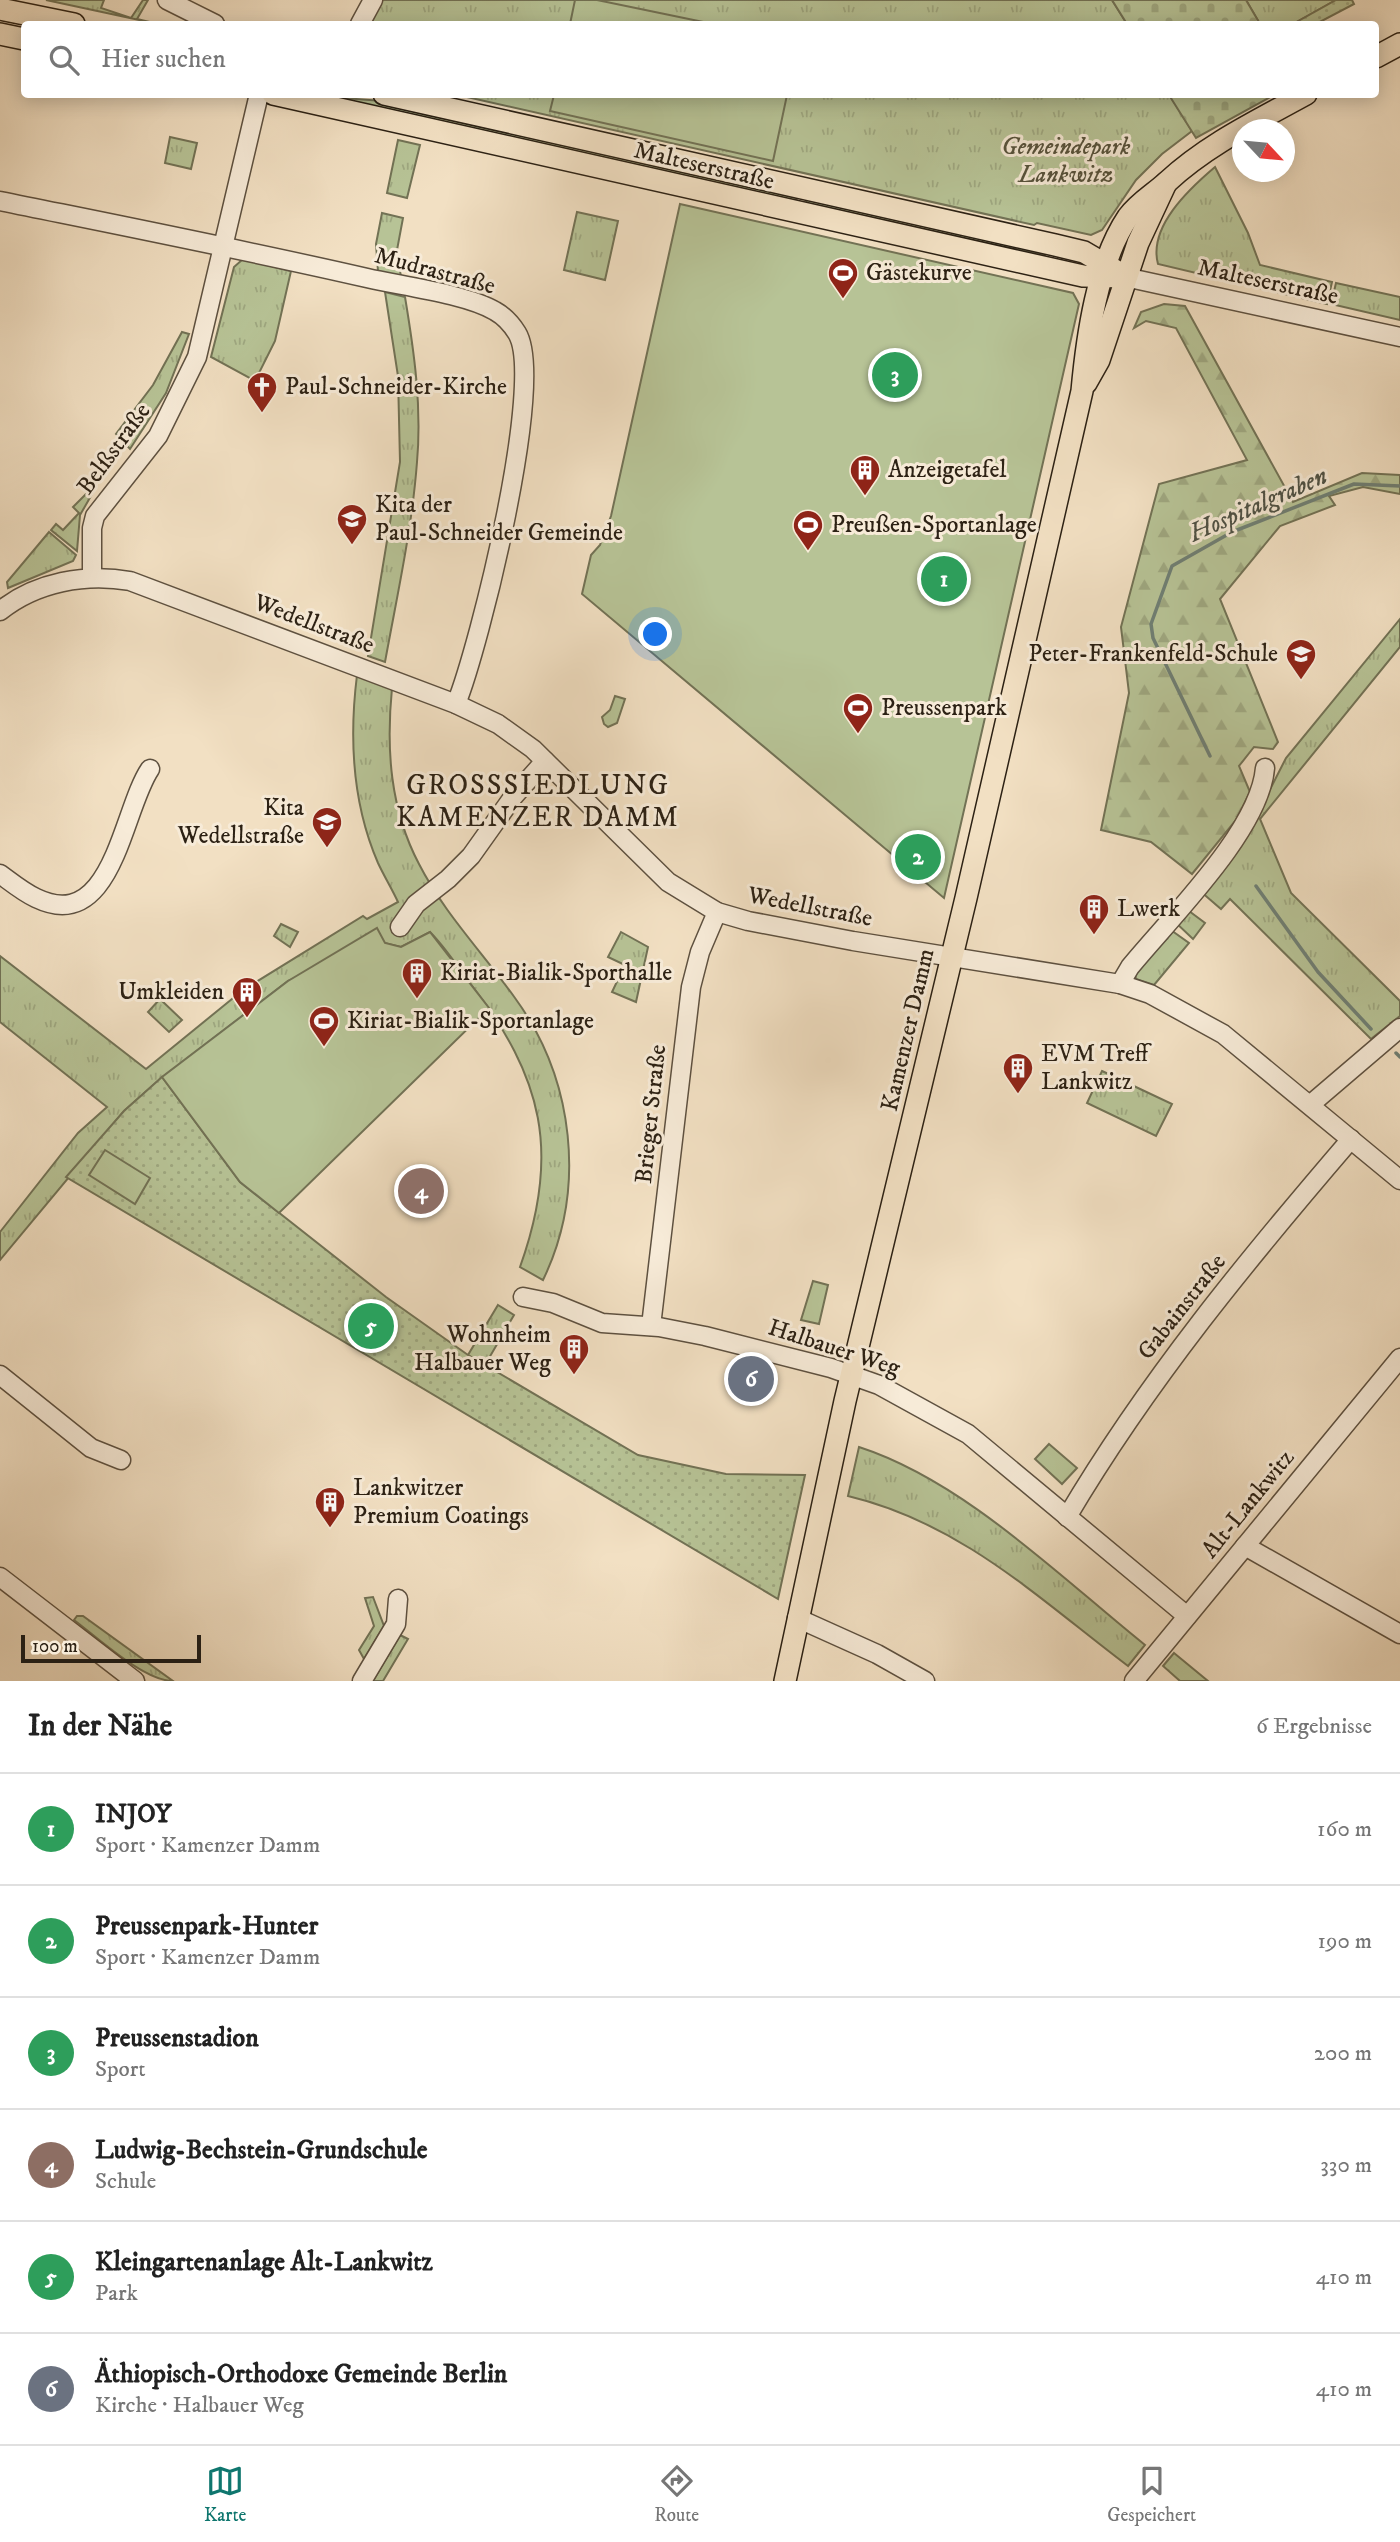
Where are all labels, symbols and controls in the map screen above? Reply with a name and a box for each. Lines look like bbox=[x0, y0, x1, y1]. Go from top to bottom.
search box bbox=[21, 21, 1379, 98]
icon: search bbox=[45, 41, 83, 79]
text: Hier suchen bbox=[101, 43, 226, 76]
north arrow bbox=[1232, 119, 1295, 182]
park label: Gemeindepark Lankwitz bbox=[1002, 132, 1130, 190]
street label: Malteserstraße bbox=[631, 135, 777, 197]
street label: Mudrastraße bbox=[371, 241, 499, 301]
street label: Malteserstraße bbox=[1195, 252, 1341, 312]
sports icon: Gästekurve bbox=[826, 256, 860, 300]
place label: Gästekurve bbox=[866, 258, 972, 288]
pin: 3 bbox=[872, 349, 918, 401]
church icon: Paul-Schneider-Kirche bbox=[245, 370, 279, 414]
place label: Paul-Schneider-Kirche bbox=[285, 372, 507, 402]
street label: Belßstraße bbox=[71, 397, 157, 501]
building icon: Anzeigetafel bbox=[848, 453, 882, 497]
place label: Anzeigetafel bbox=[888, 455, 1007, 485]
water label: Hospitalgraben bbox=[1182, 460, 1333, 551]
place label: Kita der Paul-Schneider Gemeinde bbox=[375, 490, 623, 548]
school or university icon: Kita der Paul-Schneider Gemeinde bbox=[335, 502, 369, 546]
sports icon: Preußen-Sportanlage bbox=[791, 508, 825, 552]
place label: Preußen-Sportanlage bbox=[831, 510, 1037, 540]
pin: 1 bbox=[921, 553, 967, 605]
street label: Wedellstraße bbox=[249, 587, 378, 661]
your location bbox=[638, 617, 672, 651]
school or university icon: Peter-Frankenfeld-Schule bbox=[1284, 637, 1318, 681]
place label: Peter-Frankenfeld-Schule bbox=[1028, 639, 1278, 669]
sports icon: Preussenpark bbox=[841, 691, 875, 735]
place label: Preussenpark bbox=[881, 693, 1007, 723]
district label: GROSSSIEDLUNG KAMENZER DAMM bbox=[396, 768, 680, 835]
place label: Kita Wedellstraße bbox=[177, 793, 305, 851]
school or university icon: Kita Wedellstraße bbox=[310, 805, 344, 849]
pin: 2 bbox=[895, 831, 941, 883]
street label: Wedellstraße bbox=[744, 880, 875, 934]
building icon: Lwerk bbox=[1077, 892, 1111, 936]
place label: Lwerk bbox=[1117, 894, 1180, 924]
street label: Kamenzer Damm bbox=[875, 946, 941, 1114]
building icon: Kiriat-Bialik-Sporthalle bbox=[400, 956, 434, 1000]
place label: Kiriat-Bialik-Sporthalle bbox=[440, 958, 672, 988]
building icon: Umkleiden bbox=[230, 975, 264, 1019]
place label: Umkleiden bbox=[118, 977, 224, 1007]
sports icon: Kiriat-Bialik-Sportanlage bbox=[307, 1004, 341, 1048]
place label: Kiriat-Bialik-Sportanlage bbox=[347, 1006, 594, 1036]
place label: EVM Treff Lankwitz bbox=[1041, 1039, 1152, 1097]
street label: Brieger Straße bbox=[629, 1043, 673, 1185]
building icon: EVM Treff Lankwitz bbox=[1001, 1051, 1035, 1095]
pin: 4 bbox=[398, 1165, 444, 1217]
street label: Gabainstraße bbox=[1131, 1248, 1233, 1366]
pin: 5 bbox=[348, 1300, 394, 1352]
street label: Halbauer Weg bbox=[764, 1313, 904, 1384]
place label: Wohnheim Halbauer Weg bbox=[414, 1320, 551, 1378]
building icon: Wohnheim Halbauer Weg bbox=[557, 1332, 591, 1376]
pin: 6 bbox=[728, 1353, 774, 1405]
street label: Alt-Lankwitz bbox=[1195, 1443, 1301, 1564]
place label: Lankwitzer Premium Coatings bbox=[353, 1473, 529, 1531]
building icon: Lankwitzer Premium Coatings bbox=[313, 1485, 347, 1529]
scale bar bbox=[21, 1632, 201, 1664]
text: 100 m bbox=[32, 1635, 78, 1658]
text: In der Nähe bbox=[28, 1708, 172, 1745]
text: 6 Ergebnisse bbox=[1256, 1712, 1372, 1741]
text: INJOY bbox=[95, 1798, 171, 1831]
text: 1 bbox=[47, 1815, 55, 1844]
text: 160 m bbox=[1317, 1815, 1372, 1844]
text: Sport · Kamenzer Damm bbox=[95, 1831, 320, 1860]
text: Preussenpark-Hunter bbox=[95, 1910, 318, 1943]
text: 2 bbox=[45, 1927, 57, 1956]
text: 190 m bbox=[1318, 1927, 1372, 1956]
text: Sport · Kamenzer Damm bbox=[95, 1943, 320, 1972]
text: Preussenstadion bbox=[95, 2022, 259, 2055]
text: 3 bbox=[47, 2039, 55, 2068]
text: 200 m bbox=[1314, 2039, 1372, 2068]
text: Sport bbox=[95, 2055, 146, 2084]
text: Ludwig-Bechstein-Grundschule bbox=[95, 2134, 428, 2167]
text: 4 bbox=[44, 2151, 58, 2180]
text: 330 m bbox=[1320, 2151, 1372, 2180]
text: Schule bbox=[95, 2167, 156, 2196]
text: Kleingartenanlage Alt-Lankwitz bbox=[95, 2246, 433, 2279]
text: 5 bbox=[45, 2263, 57, 2292]
text: 410 m bbox=[1316, 2263, 1372, 2292]
text: Park bbox=[95, 2279, 138, 2308]
text: Äthiopisch-Orthodoxe Gemeinde Berlin bbox=[95, 2358, 507, 2391]
text: 6 bbox=[45, 2375, 57, 2404]
text: 410 m bbox=[1316, 2375, 1372, 2404]
text: Kirche · Halbauer Weg bbox=[95, 2391, 304, 2420]
tab: Karte bbox=[204, 2462, 246, 2527]
tab: Route bbox=[654, 2462, 699, 2527]
tab: Gespeichert bbox=[1107, 2462, 1196, 2527]

